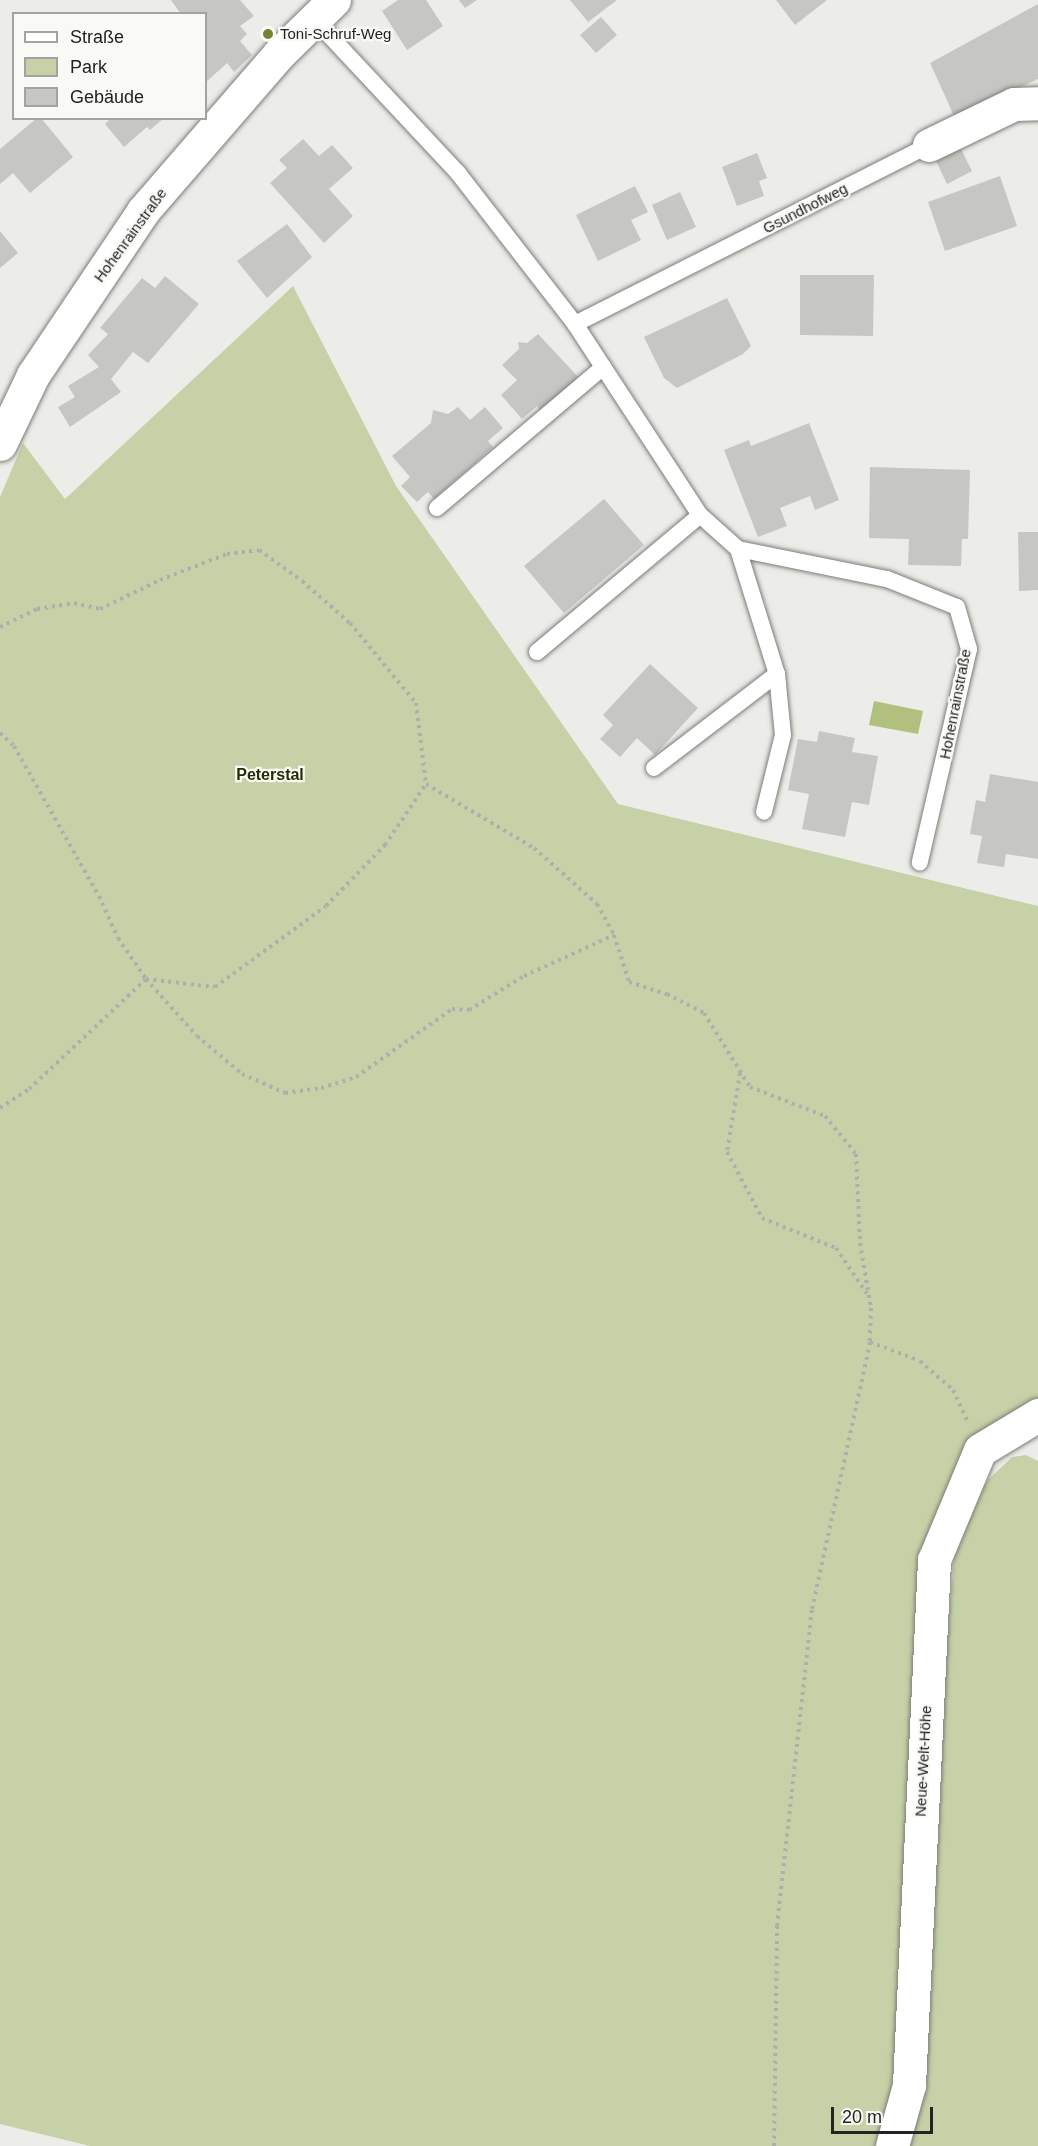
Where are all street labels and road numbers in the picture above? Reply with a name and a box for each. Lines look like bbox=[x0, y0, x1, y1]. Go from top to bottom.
street label: Gsundhofweg bbox=[760, 179, 850, 237]
street label: Hohenrainstraße bbox=[90, 185, 170, 285]
street label: Hohenrainstraße bbox=[936, 647, 974, 761]
street label: Neue-Welt-Höhe bbox=[911, 1705, 935, 1817]

